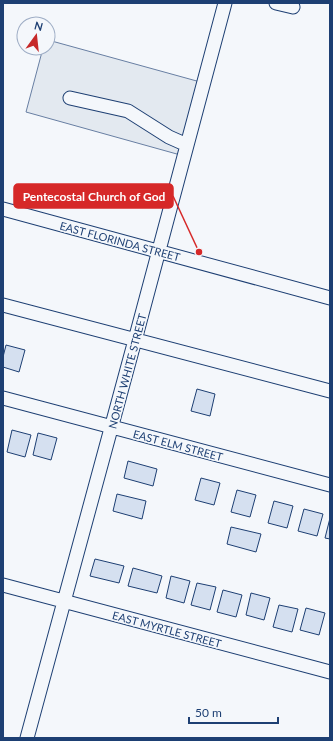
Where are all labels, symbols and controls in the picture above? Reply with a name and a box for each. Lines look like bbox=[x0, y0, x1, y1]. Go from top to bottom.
north arrow bbox=[16, 16, 56, 56]
text: N bbox=[33, 18, 44, 33]
callout: Pentecostal Church of God bbox=[14, 184, 173, 208]
text: Pentecostal Church of God bbox=[23, 189, 166, 204]
street label: EAST FLORINDA STREET bbox=[58, 219, 182, 263]
street label: NORTH WHITE STREET bbox=[105, 312, 149, 430]
street label: EAST ELM STREET bbox=[132, 427, 225, 463]
street label: EAST MYRTLE STREET bbox=[111, 608, 223, 650]
scale bar bbox=[189, 699, 278, 725]
text: 50 m bbox=[195, 705, 222, 720]

